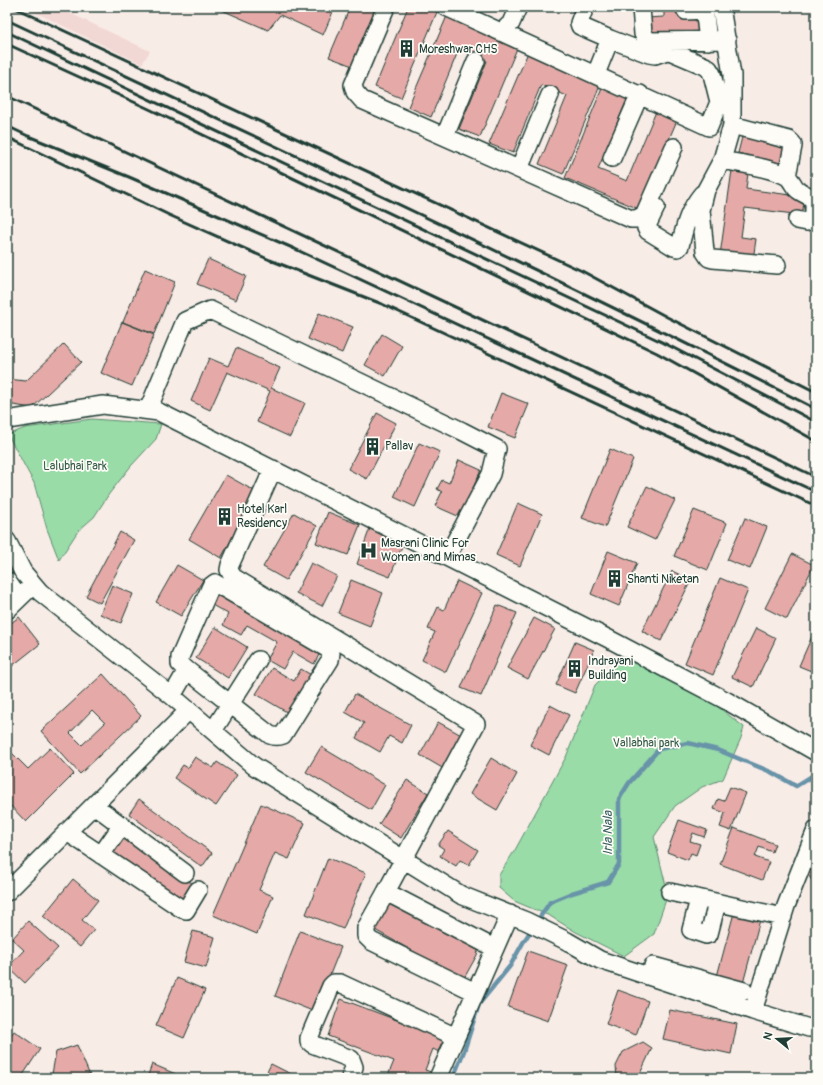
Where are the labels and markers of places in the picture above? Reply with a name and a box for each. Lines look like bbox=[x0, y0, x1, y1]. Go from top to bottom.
building icon: Moreshwar CHS bbox=[396, 39, 416, 59]
place label: Moreshwar CHS bbox=[419, 42, 498, 57]
building icon: Pallav bbox=[362, 436, 382, 456]
place label: Pallav bbox=[385, 439, 413, 454]
place label: Hotel Karl Residency bbox=[237, 502, 287, 531]
building icon: Hotel Karl Residency bbox=[214, 506, 234, 526]
place label: Masrani Clinic For Women and Mimas bbox=[381, 536, 476, 565]
hospital icon: Masrani Clinic For Women and Mimas bbox=[358, 540, 378, 560]
building icon: Shanti Niketan bbox=[604, 569, 624, 589]
place label: Shanti Niketan bbox=[627, 572, 699, 587]
place label: Indrayani Building bbox=[588, 654, 633, 683]
building icon: Indrayani Building bbox=[565, 658, 585, 678]

